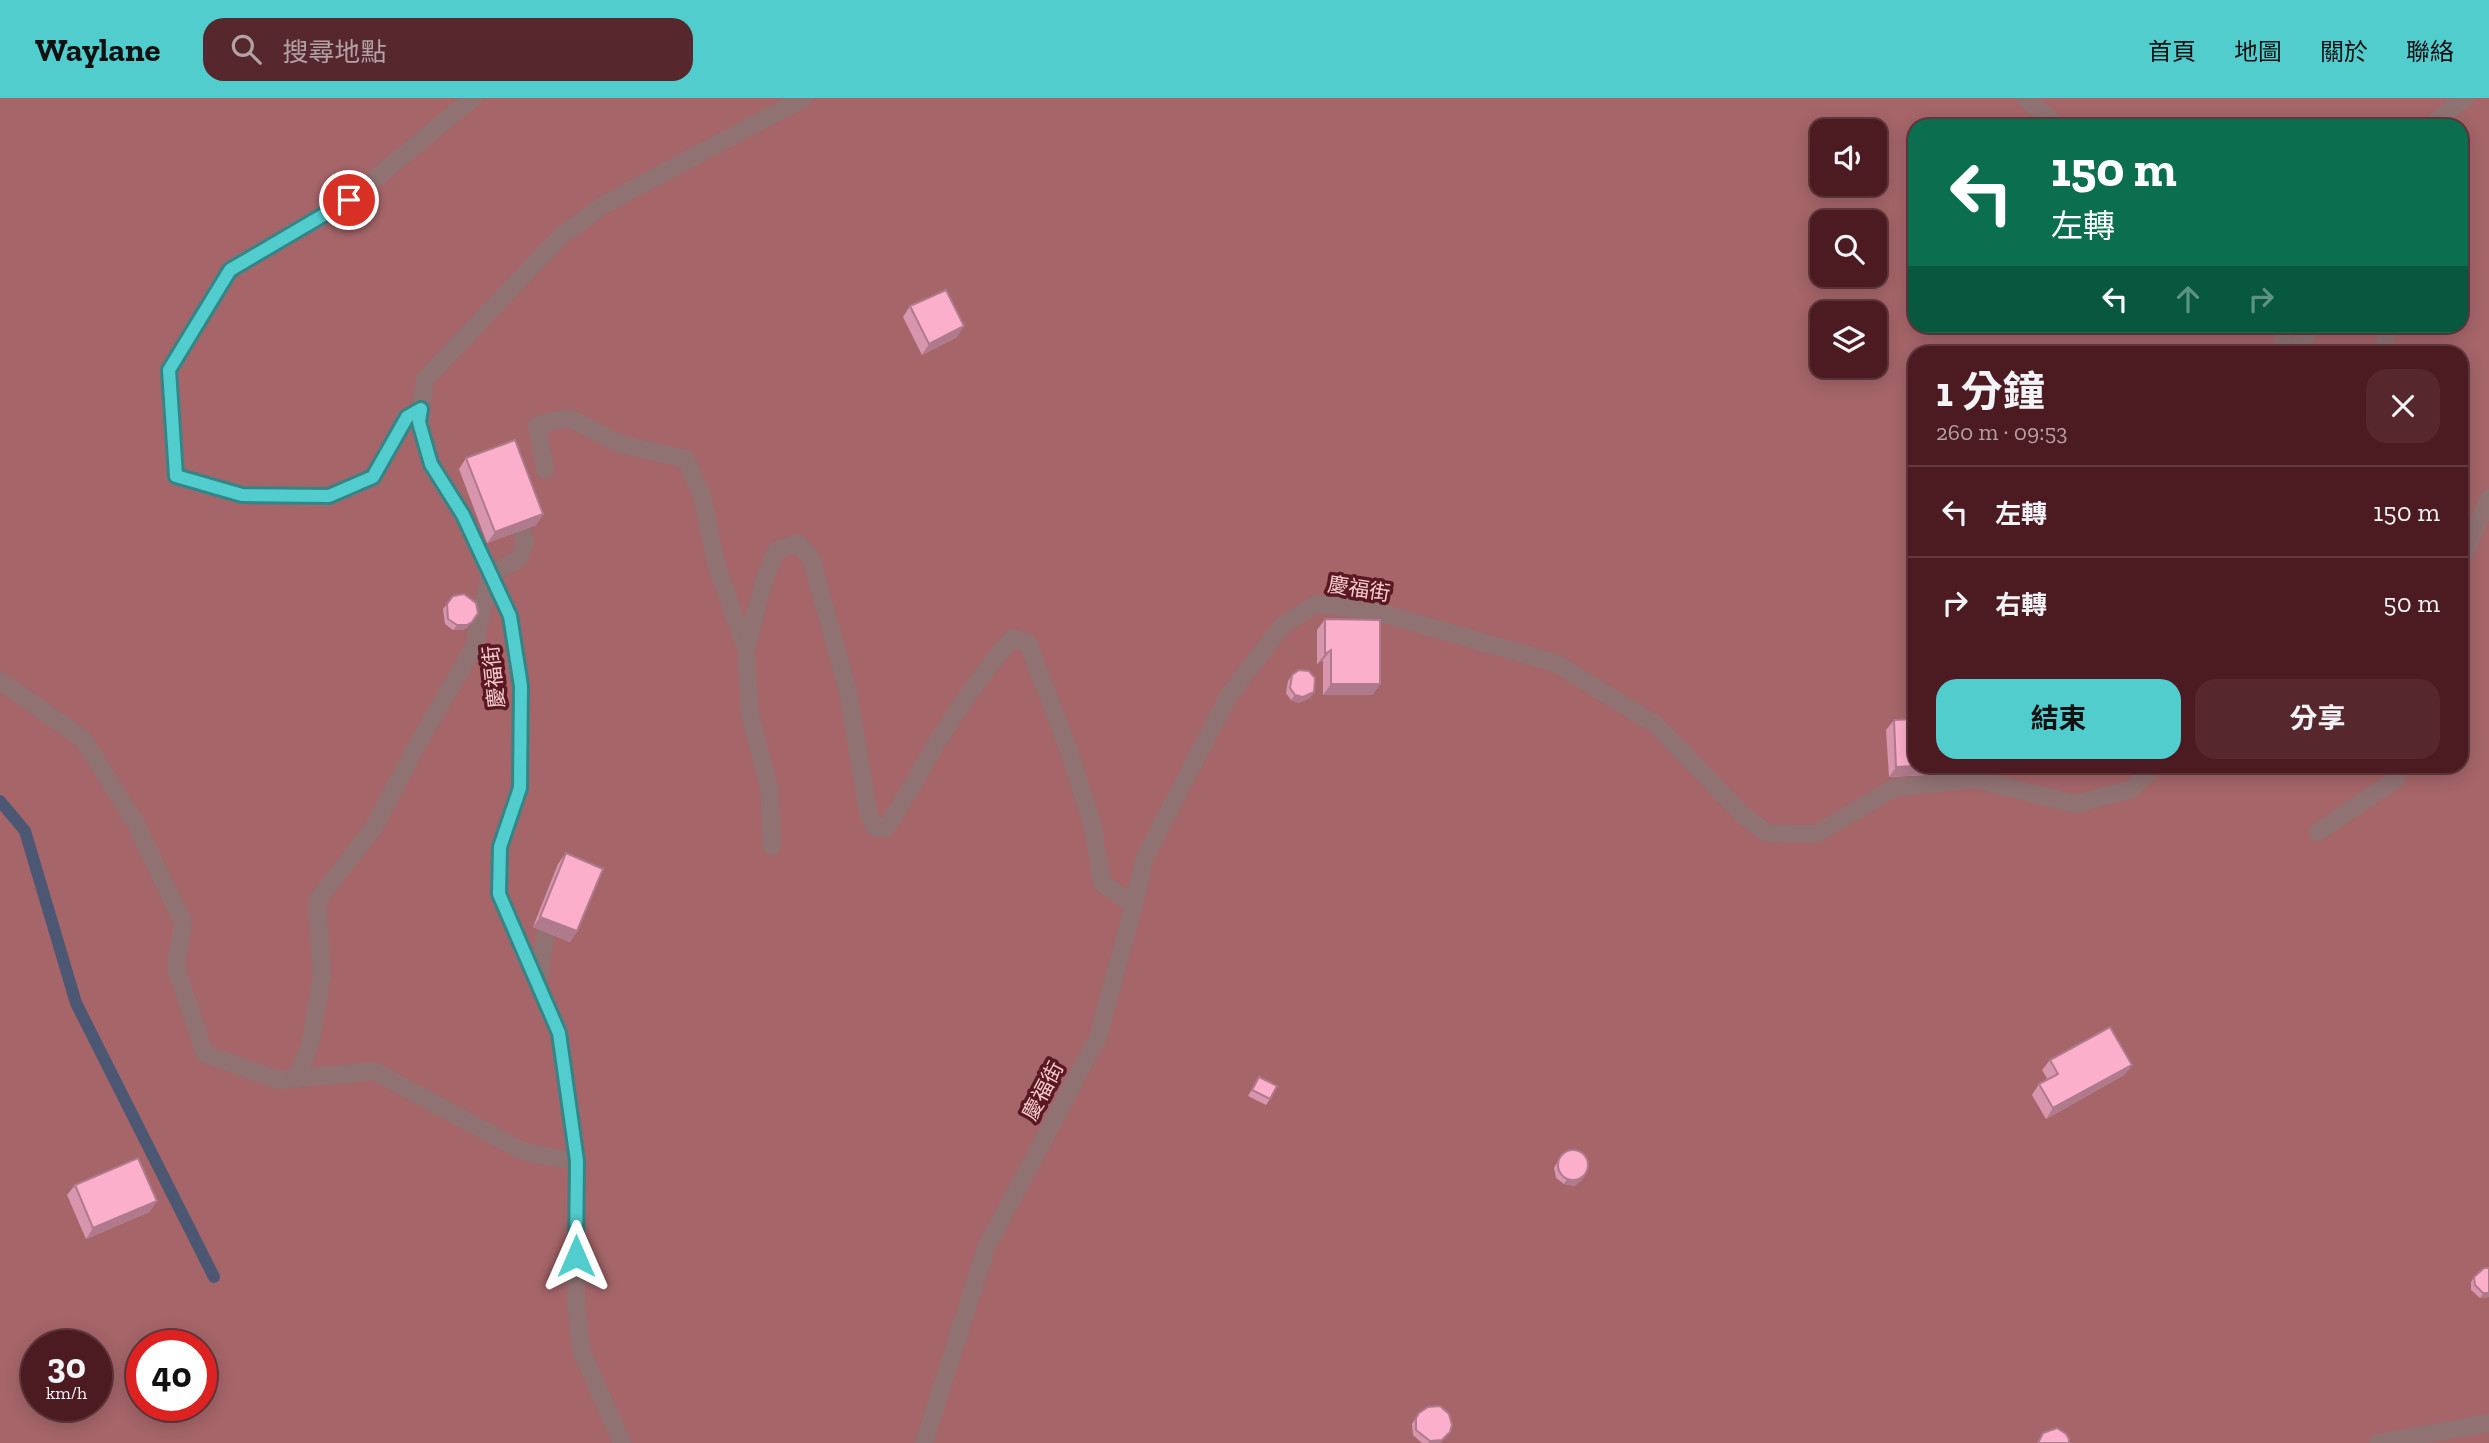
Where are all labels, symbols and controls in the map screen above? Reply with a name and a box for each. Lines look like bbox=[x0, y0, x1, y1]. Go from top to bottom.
search box bbox=[203, 18, 693, 81]
text: Waylane bbox=[35, 30, 161, 69]
icon: search bbox=[227, 30, 265, 68]
text: 搜尋地點 bbox=[283, 36, 387, 68]
text: 首頁 bbox=[2148, 37, 2196, 66]
text: 地圖 bbox=[2234, 37, 2282, 66]
text: 關於 bbox=[2320, 37, 2368, 66]
text: 聯絡 bbox=[2406, 37, 2454, 66]
map controls bbox=[1810, 119, 1887, 378]
button: sound bbox=[1810, 119, 1887, 196]
text: 150 m bbox=[2051, 140, 2177, 199]
icon: left bbox=[1936, 147, 2027, 238]
pin bbox=[319, 170, 379, 230]
icon: arrive bbox=[330, 181, 368, 219]
text: 左轉 bbox=[2051, 207, 2115, 245]
button: search bbox=[1810, 210, 1887, 287]
icon: left bbox=[2096, 280, 2134, 318]
icon: ahead bbox=[2169, 280, 2207, 318]
icon: right bbox=[2242, 280, 2280, 318]
button: layers bbox=[1810, 301, 1887, 378]
text: 1 分鐘 bbox=[1936, 366, 2045, 417]
button: close bbox=[2366, 369, 2440, 443]
text: 260 m · 09:53 bbox=[1936, 418, 2068, 446]
icon: left bbox=[1936, 493, 1974, 531]
text: 150 m bbox=[2373, 496, 2440, 528]
text: 左轉 bbox=[1995, 498, 2047, 530]
street label: 慶福街 bbox=[1326, 571, 1392, 606]
icon: right bbox=[1936, 584, 1974, 622]
text: 50 m bbox=[2383, 587, 2440, 619]
text: 右轉 bbox=[1995, 589, 2047, 621]
street label: 慶福街 bbox=[478, 644, 509, 710]
button: 結束 bbox=[1936, 679, 2181, 759]
button: 分享 bbox=[2195, 679, 2440, 759]
street label: 慶福街 bbox=[1017, 1057, 1068, 1124]
position arrow bbox=[539, 1219, 613, 1293]
speed limit sign: 40 bbox=[126, 1330, 217, 1421]
text: 30 bbox=[47, 1345, 86, 1387]
text: km/h bbox=[46, 1382, 87, 1404]

